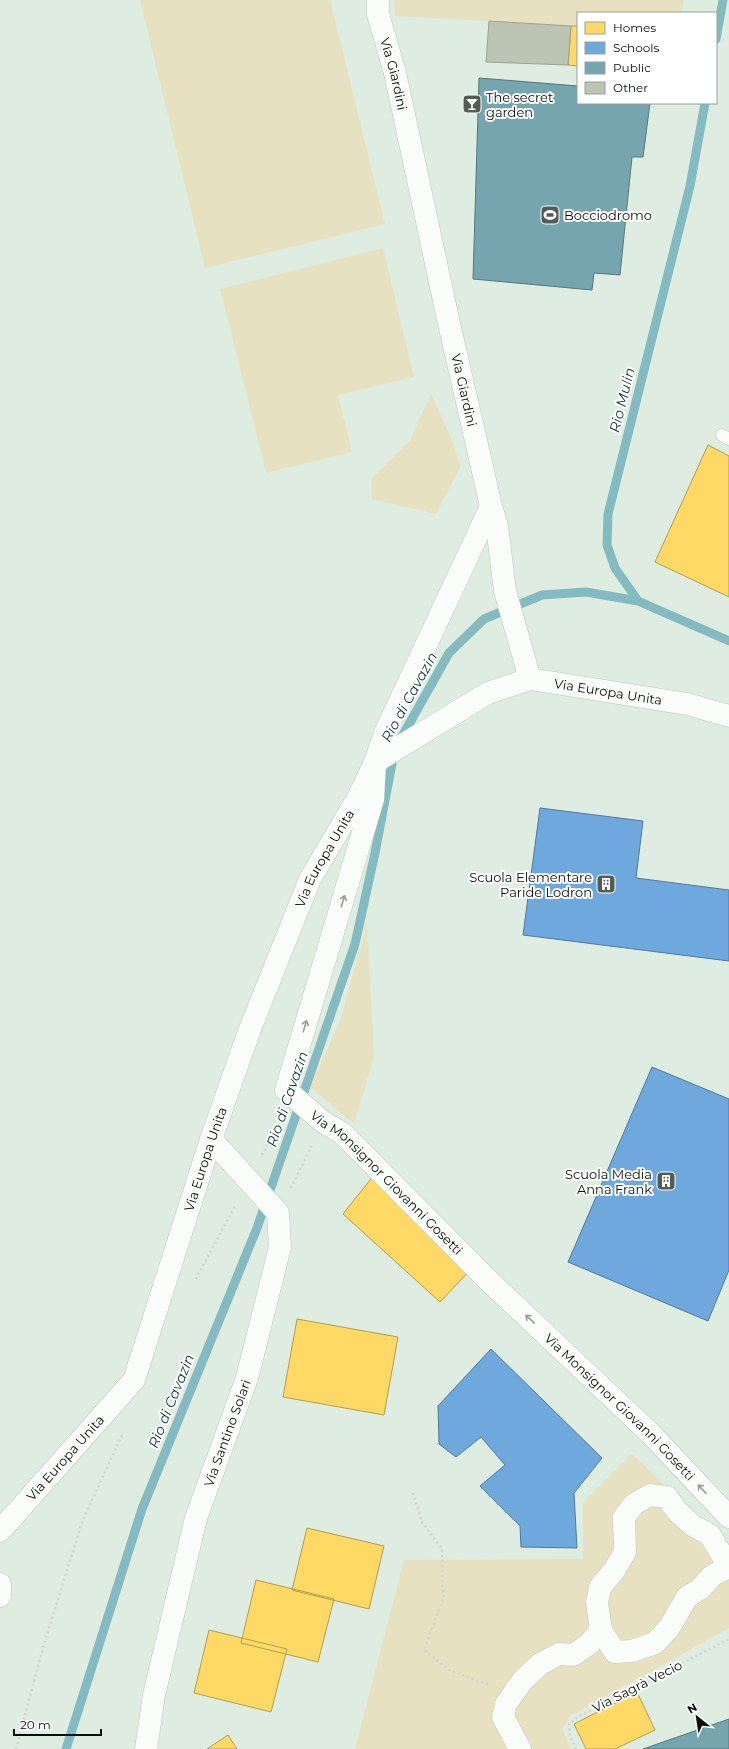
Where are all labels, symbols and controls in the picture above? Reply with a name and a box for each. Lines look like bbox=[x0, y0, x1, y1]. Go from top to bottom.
legend bbox=[577, 12, 717, 104]
text: Homes bbox=[613, 20, 656, 35]
street label: Via Giardini bbox=[377, 36, 411, 112]
text: Schools bbox=[613, 40, 659, 55]
text: Public bbox=[613, 60, 651, 75]
text: Other bbox=[613, 80, 648, 95]
place label: The secret garden bbox=[486, 89, 553, 120]
bar icon: The secret garden bbox=[461, 93, 483, 115]
sports icon: Bocciodromo bbox=[539, 204, 561, 226]
place label: Bocciodromo bbox=[564, 207, 652, 223]
street label: Via Giardini bbox=[448, 352, 480, 428]
water label: Rio Mulin bbox=[605, 366, 639, 434]
water label: Rio di Cavazin bbox=[377, 649, 441, 745]
street label: Via Europa Unita bbox=[553, 675, 663, 708]
street label: Via Europa Unita bbox=[292, 807, 357, 910]
place label: Scuola Elementare Paride Lodron bbox=[469, 869, 592, 900]
building icon: Scuola Elementare Paride Lodron bbox=[595, 873, 617, 895]
one-way arrow bbox=[340, 895, 347, 908]
one-way arrow bbox=[302, 1019, 309, 1032]
water label: Rio di Cavazin bbox=[262, 1049, 312, 1149]
street label: Via Europa Unita bbox=[180, 1105, 230, 1213]
street label: Via Monsignor Giovanni Gosetti bbox=[307, 1107, 466, 1258]
place label: Scuola Media Anna Frank bbox=[565, 1166, 652, 1197]
building icon: Scuola Media Anna Frank bbox=[655, 1170, 677, 1192]
one-way arrow bbox=[525, 1314, 535, 1324]
street label: Via Monsignor Giovanni Gosetti bbox=[541, 1330, 698, 1484]
water label: Rio di Cavazin bbox=[144, 1351, 198, 1451]
street label: Via Santino Solari bbox=[200, 1377, 254, 1489]
street label: Via Europa Unita bbox=[23, 1412, 107, 1504]
one-way arrow bbox=[698, 1484, 707, 1494]
street label: Via Sagrà Vecio bbox=[589, 1656, 685, 1716]
north arrow bbox=[677, 1697, 717, 1737]
text: N bbox=[685, 1700, 699, 1717]
scale bar bbox=[14, 1711, 101, 1737]
text: 20 m bbox=[20, 1717, 51, 1732]

